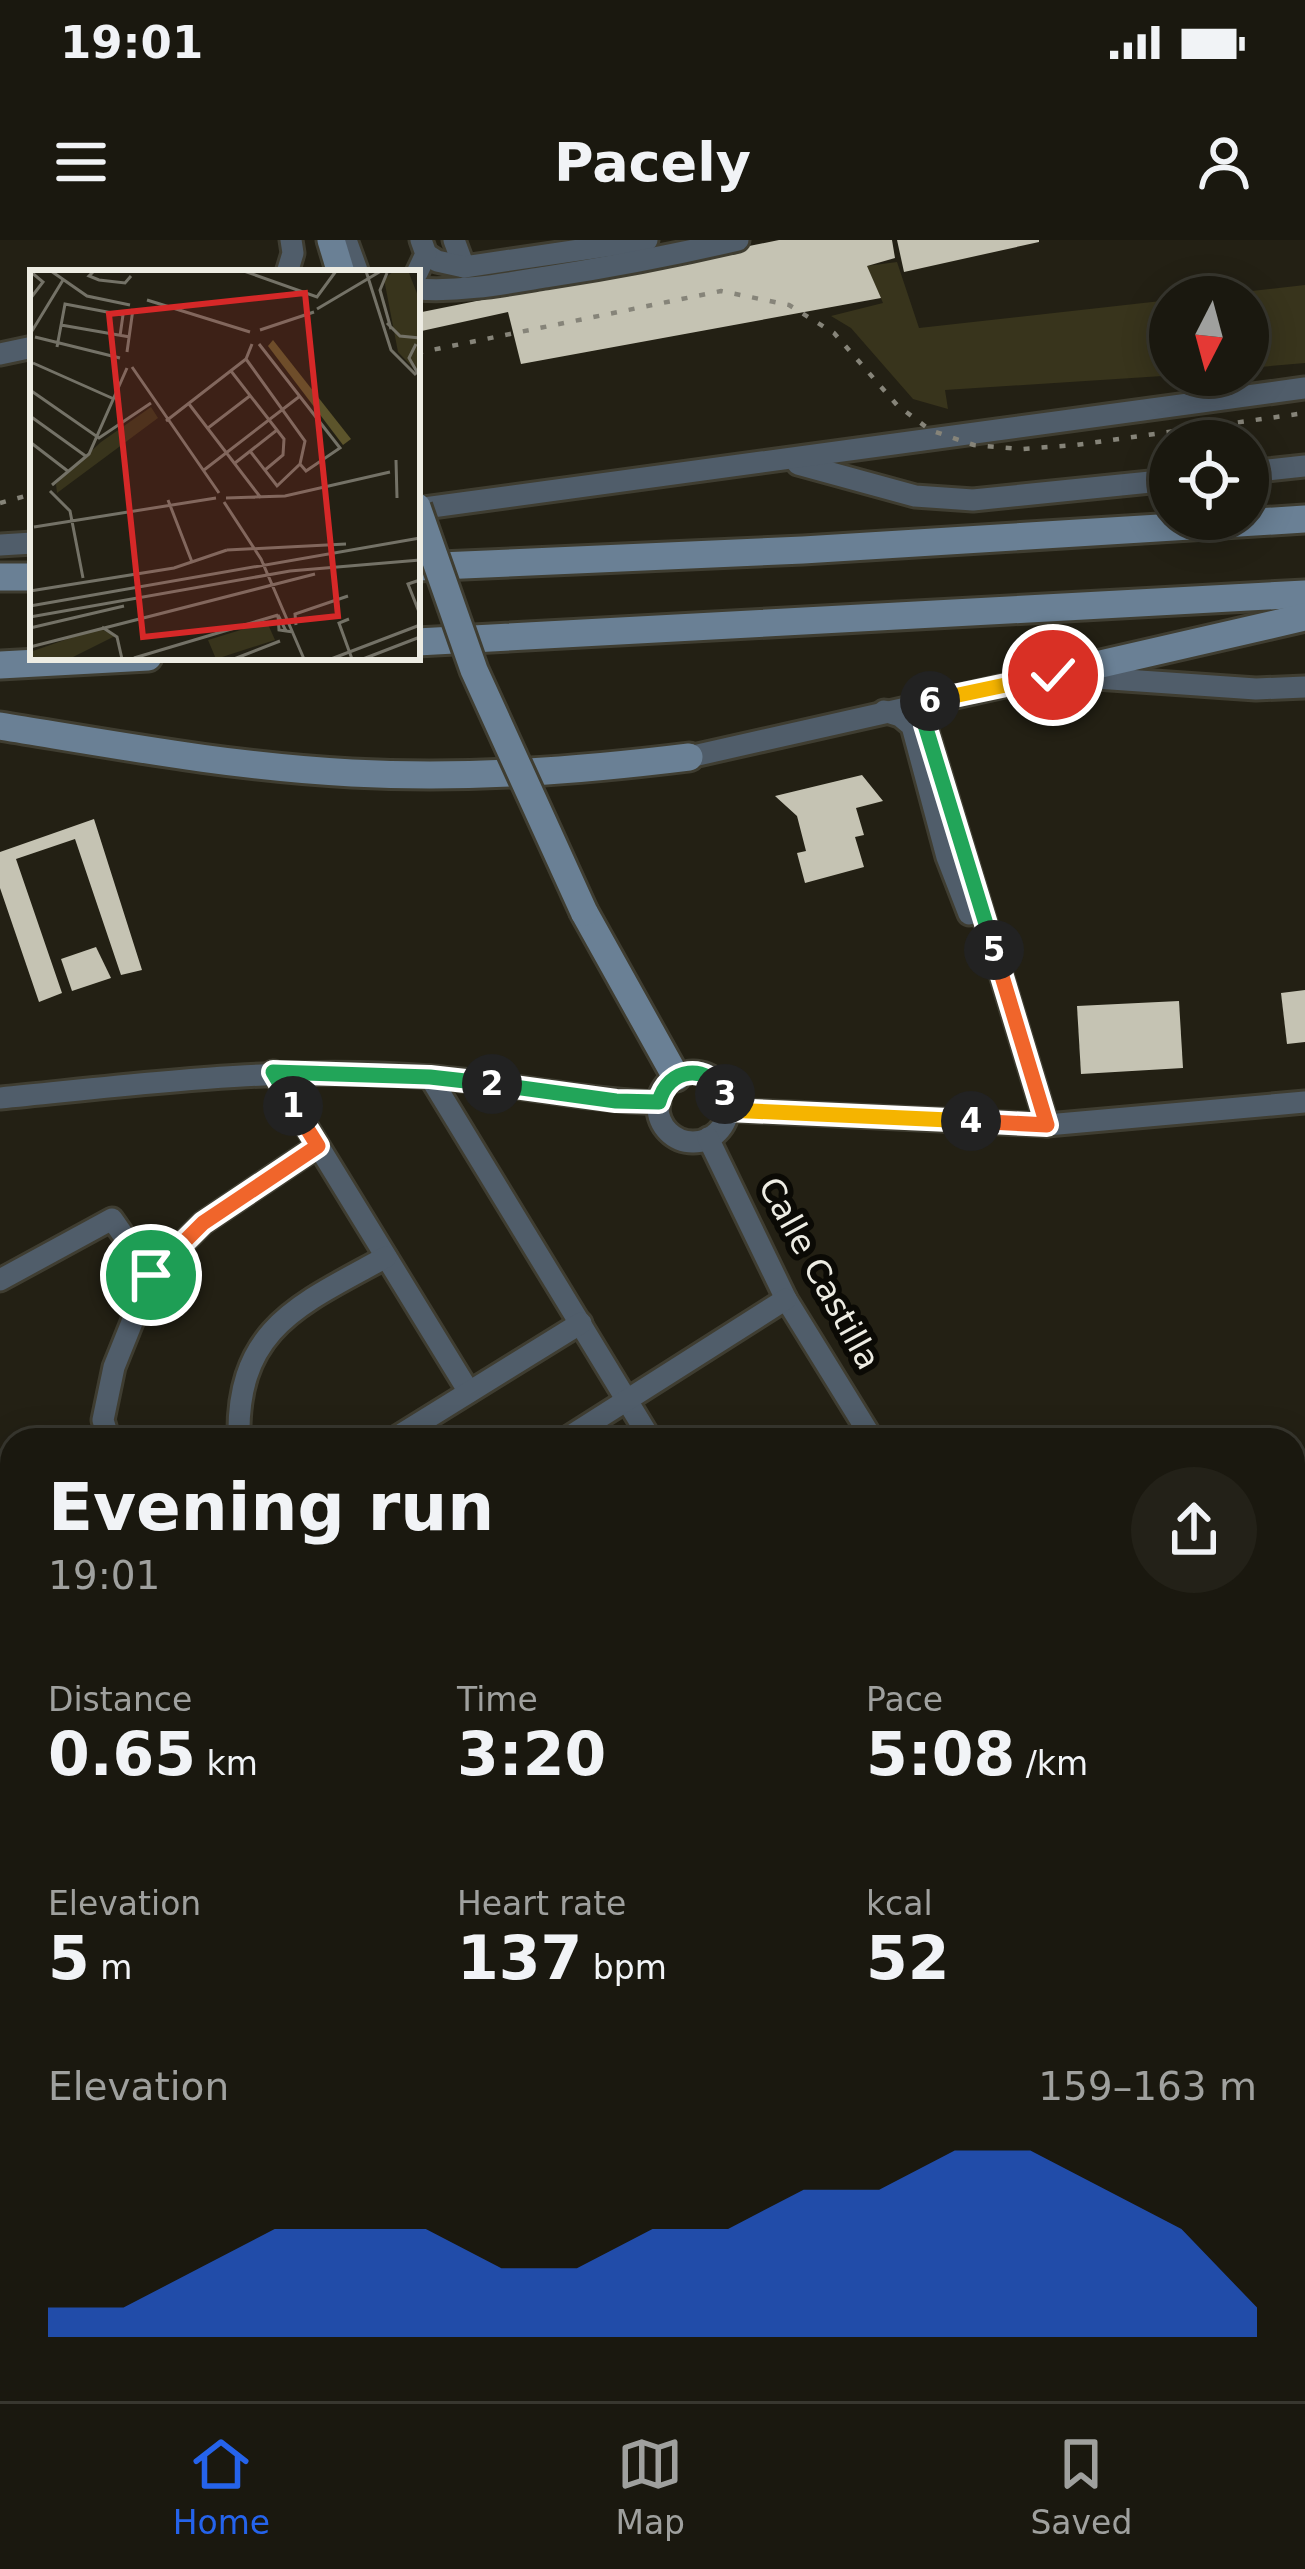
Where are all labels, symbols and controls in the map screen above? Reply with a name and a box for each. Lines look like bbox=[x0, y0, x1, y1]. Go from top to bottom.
text: 19:01 bbox=[60, 16, 203, 69]
icon: menu bbox=[48, 129, 114, 195]
icon: person bbox=[1191, 129, 1257, 195]
text: Pacely bbox=[554, 131, 751, 194]
inset map bbox=[30, 270, 420, 660]
north arrow bbox=[1149, 276, 1269, 396]
map controls bbox=[1149, 276, 1269, 540]
button: locate bbox=[1149, 420, 1269, 540]
pin bbox=[1002, 624, 1104, 726]
icon: check bbox=[1020, 642, 1086, 708]
pin: 6 bbox=[900, 671, 960, 731]
text: 6 bbox=[919, 681, 941, 720]
pin: 5 bbox=[964, 920, 1024, 980]
text: 5 bbox=[983, 930, 1005, 969]
pin: 2 bbox=[462, 1054, 522, 1114]
text: 2 bbox=[481, 1064, 503, 1103]
pin: 3 bbox=[695, 1064, 755, 1124]
text: 3 bbox=[714, 1074, 736, 1113]
pin: 1 bbox=[263, 1076, 323, 1136]
text: 1 bbox=[282, 1086, 304, 1125]
pin: 4 bbox=[941, 1091, 1001, 1151]
text: 4 bbox=[960, 1101, 982, 1140]
street label: Calle Castilla bbox=[751, 1170, 888, 1376]
pin bbox=[100, 1224, 202, 1326]
icon: arrive bbox=[118, 1242, 184, 1308]
button: share bbox=[1131, 1467, 1257, 1593]
text: Evening run bbox=[48, 1469, 494, 1546]
text: 19:01 bbox=[48, 1553, 160, 1598]
text: Distance bbox=[48, 1680, 192, 1719]
text: Time bbox=[457, 1680, 538, 1719]
text: Pace bbox=[866, 1680, 943, 1719]
text: 0.65 bbox=[48, 1719, 196, 1789]
text: 3:20 bbox=[457, 1719, 606, 1789]
text: 5:08 bbox=[866, 1719, 1015, 1789]
text: km bbox=[196, 1744, 258, 1783]
text: /km bbox=[1015, 1744, 1088, 1783]
text: Elevation bbox=[48, 1884, 201, 1923]
text: Heart rate bbox=[457, 1884, 626, 1923]
text: kcal bbox=[866, 1884, 933, 1923]
text: 5 bbox=[48, 1923, 90, 1993]
text: 137 bbox=[457, 1923, 582, 1993]
text: 52 bbox=[866, 1923, 950, 1993]
text: m bbox=[90, 1948, 132, 1987]
text: bpm bbox=[582, 1948, 667, 1987]
text: Elevation bbox=[48, 2064, 229, 2109]
text: 159–163 m bbox=[1038, 2064, 1257, 2109]
tab: Home bbox=[173, 2431, 270, 2542]
tab: Map bbox=[615, 2431, 685, 2542]
tab: Saved bbox=[1030, 2431, 1132, 2542]

